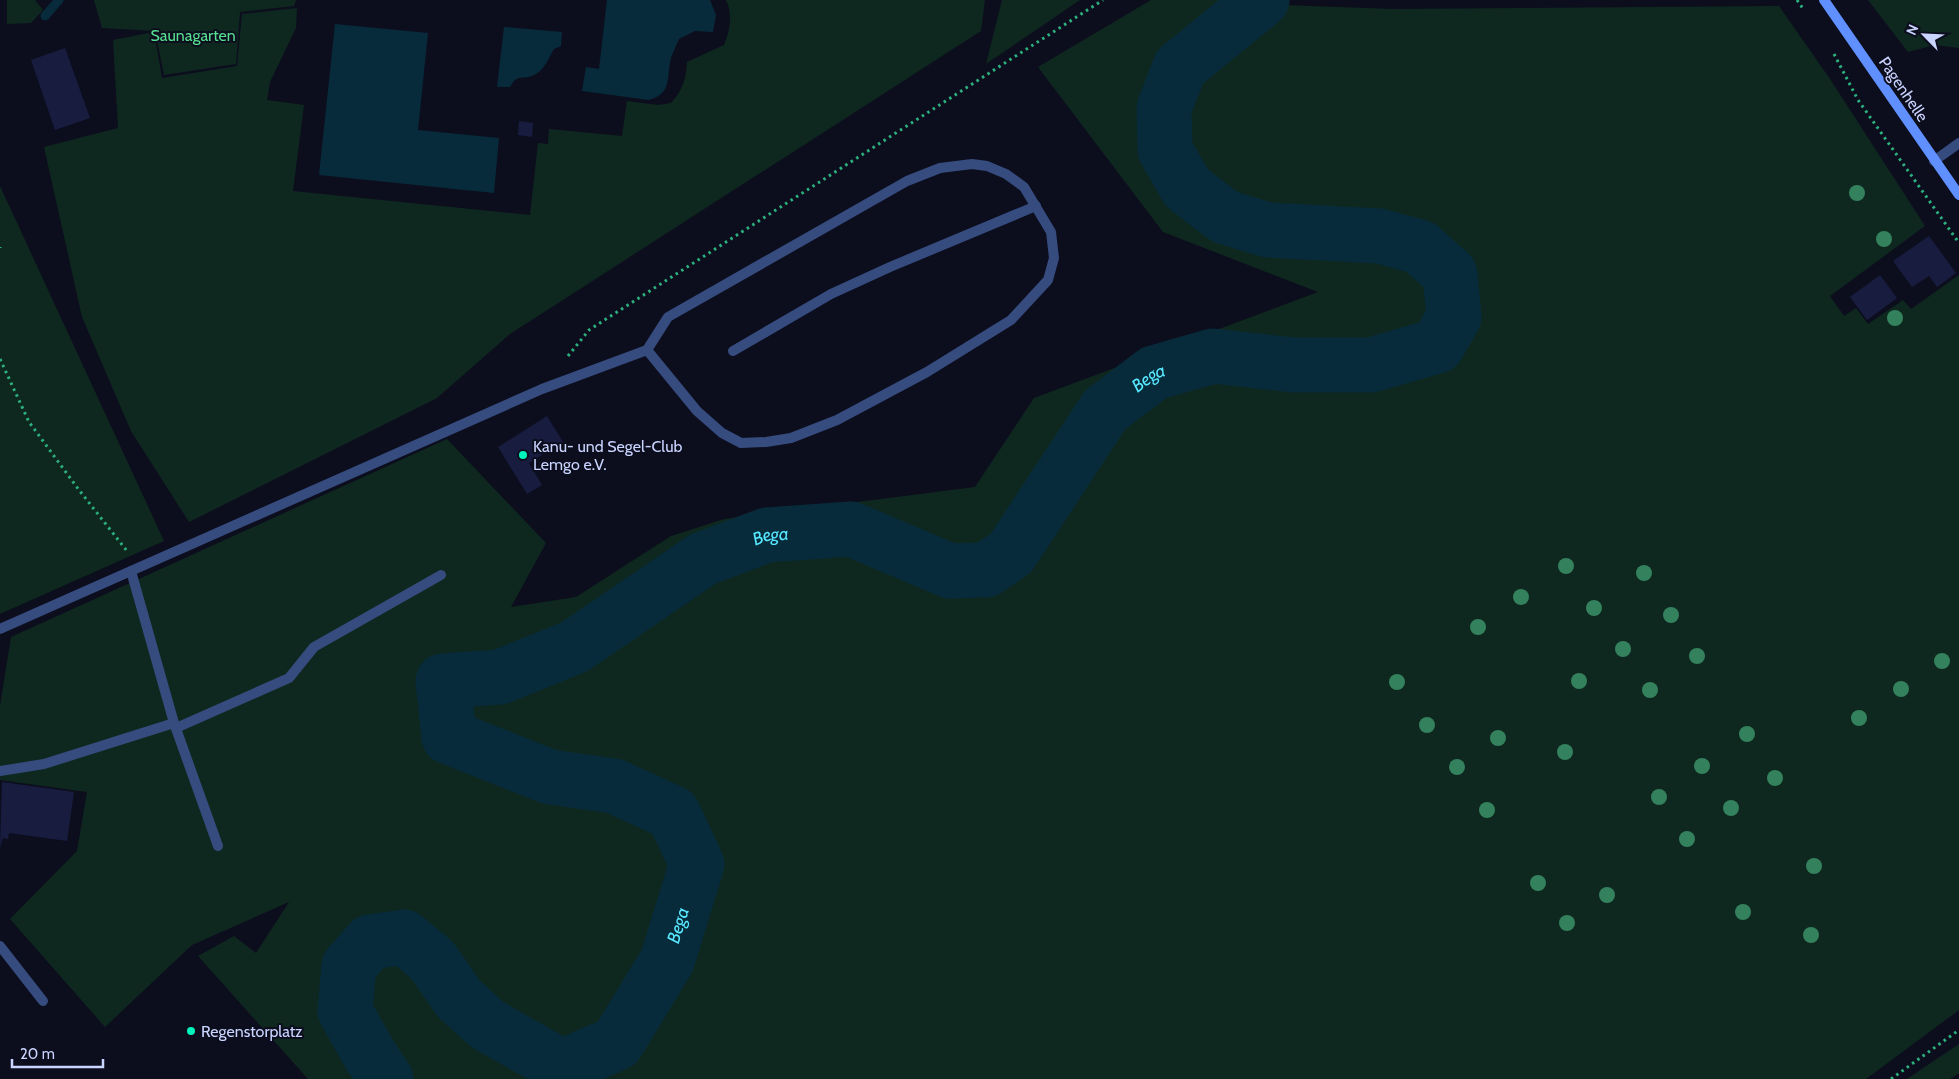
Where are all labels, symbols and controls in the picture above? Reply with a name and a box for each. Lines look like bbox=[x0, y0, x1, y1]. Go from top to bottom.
north arrow bbox=[1899, 10, 1949, 60]
text: N bbox=[1902, 22, 1922, 38]
park label: Saunagarten bbox=[150, 26, 236, 45]
street label: Pagenhelle bbox=[1875, 53, 1932, 125]
water label: Bega bbox=[1127, 359, 1168, 397]
place label: Kanu- und Segel-Club Lemgo e.V. bbox=[533, 437, 683, 474]
marker: Kanu- und Segel-Club Lemgo e.V. bbox=[517, 449, 529, 461]
water label: Bega bbox=[749, 522, 789, 550]
water label: Bega bbox=[662, 905, 694, 946]
place label: Regenstorplatz bbox=[201, 1022, 303, 1041]
marker: Regenstorplatz bbox=[185, 1025, 197, 1037]
scale bar bbox=[12, 1036, 104, 1068]
text: 20 m bbox=[20, 1045, 55, 1063]

